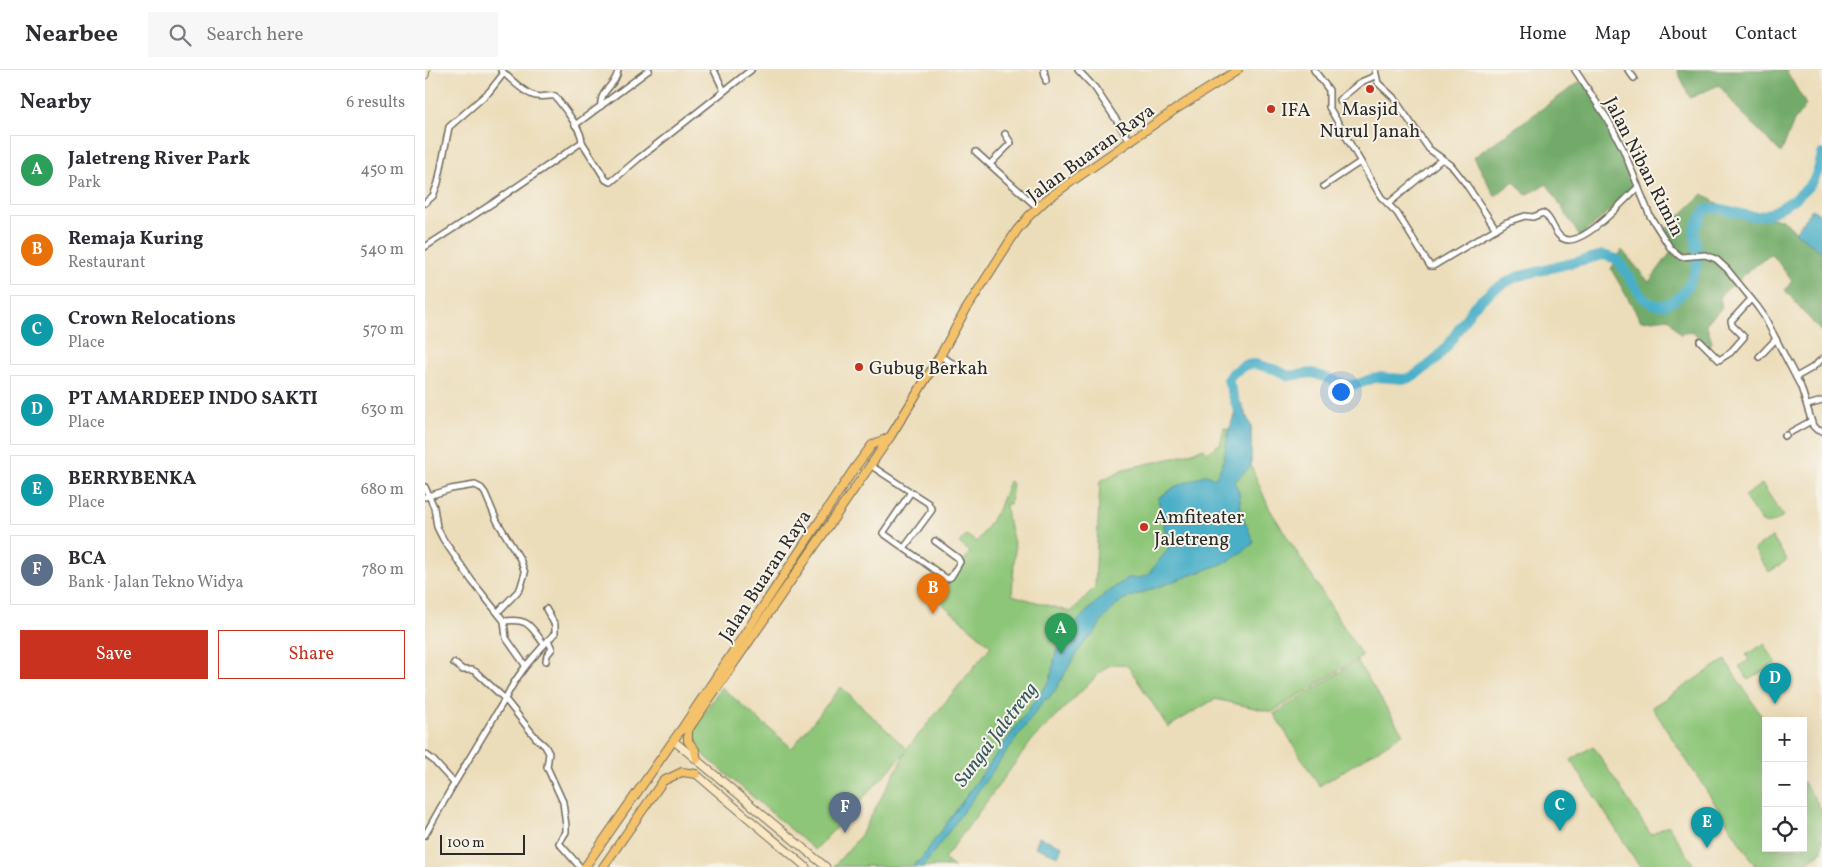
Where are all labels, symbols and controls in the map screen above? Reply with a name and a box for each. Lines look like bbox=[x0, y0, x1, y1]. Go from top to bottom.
search box bbox=[148, 12, 498, 57]
text: Nearbee bbox=[25, 18, 118, 52]
icon: search bbox=[166, 21, 194, 49]
text: Search here bbox=[206, 22, 303, 48]
text: Home bbox=[1519, 22, 1567, 47]
text: Map bbox=[1595, 22, 1631, 47]
text: About bbox=[1659, 22, 1707, 47]
text: Contact bbox=[1735, 22, 1797, 47]
marker: Masjid Nurul Janah bbox=[1364, 83, 1376, 95]
text: Nearby bbox=[20, 88, 91, 117]
text: 6 results bbox=[346, 92, 405, 114]
street label: Jalan Niban Rimin bbox=[1597, 93, 1690, 241]
place label: Masjid Nurul Janah bbox=[1320, 97, 1420, 145]
street label: Jalan Buaran Raya bbox=[1022, 98, 1160, 209]
place label: IFA bbox=[1281, 98, 1311, 124]
marker: IFA bbox=[1265, 103, 1277, 115]
text: Jaletreng River Park bbox=[68, 146, 250, 172]
text: A bbox=[31, 159, 43, 181]
text: 450 m bbox=[361, 159, 404, 181]
text: Park bbox=[68, 172, 101, 194]
text: Remaja Kuring bbox=[68, 226, 204, 252]
text: B bbox=[32, 239, 42, 261]
text: 540 m bbox=[360, 239, 404, 261]
text: Restaurant bbox=[68, 252, 146, 274]
text: Crown Relocations bbox=[68, 306, 236, 332]
text: C bbox=[32, 319, 42, 341]
text: 570 m bbox=[362, 319, 404, 341]
text: Place bbox=[68, 332, 105, 354]
place label: Gubug Berkah bbox=[869, 356, 988, 382]
marker: Gubug Berkah bbox=[853, 361, 865, 373]
your location bbox=[1328, 379, 1354, 405]
text: PT AMARDEEP INDO SAKTI bbox=[68, 386, 318, 412]
text: D bbox=[31, 399, 43, 421]
text: 630 m bbox=[361, 399, 404, 421]
text: Place bbox=[68, 412, 105, 434]
text: BERRYBENKA bbox=[68, 466, 196, 492]
text: E bbox=[32, 479, 42, 501]
text: 680 m bbox=[361, 479, 404, 501]
text: Place bbox=[68, 492, 105, 514]
street label: Jalan Buaran Raya bbox=[713, 505, 818, 647]
place label: Amfiteater Jaletreng bbox=[1154, 505, 1244, 553]
marker: Amfiteater Jaletreng bbox=[1138, 521, 1150, 533]
text: BCA bbox=[68, 546, 106, 572]
text: F bbox=[32, 559, 42, 581]
text: 780 m bbox=[362, 559, 404, 581]
text: Bank · Jalan Tekno Widya bbox=[68, 572, 243, 594]
pin: B bbox=[917, 573, 949, 614]
pin: A bbox=[1045, 613, 1077, 654]
button: Save bbox=[20, 630, 208, 679]
button: Share bbox=[218, 630, 405, 679]
pin: D bbox=[1759, 663, 1791, 704]
water label: Sungai Jaletreng bbox=[948, 677, 1045, 793]
map controls bbox=[1762, 717, 1807, 852]
button: + bbox=[1762, 717, 1807, 762]
button: − bbox=[1762, 762, 1807, 807]
pin: C bbox=[1544, 790, 1576, 831]
pin: F bbox=[829, 792, 861, 833]
pin: E bbox=[1691, 807, 1723, 848]
button: locate bbox=[1762, 807, 1807, 852]
scale bar bbox=[440, 832, 525, 855]
text: 100 m bbox=[447, 834, 485, 853]

